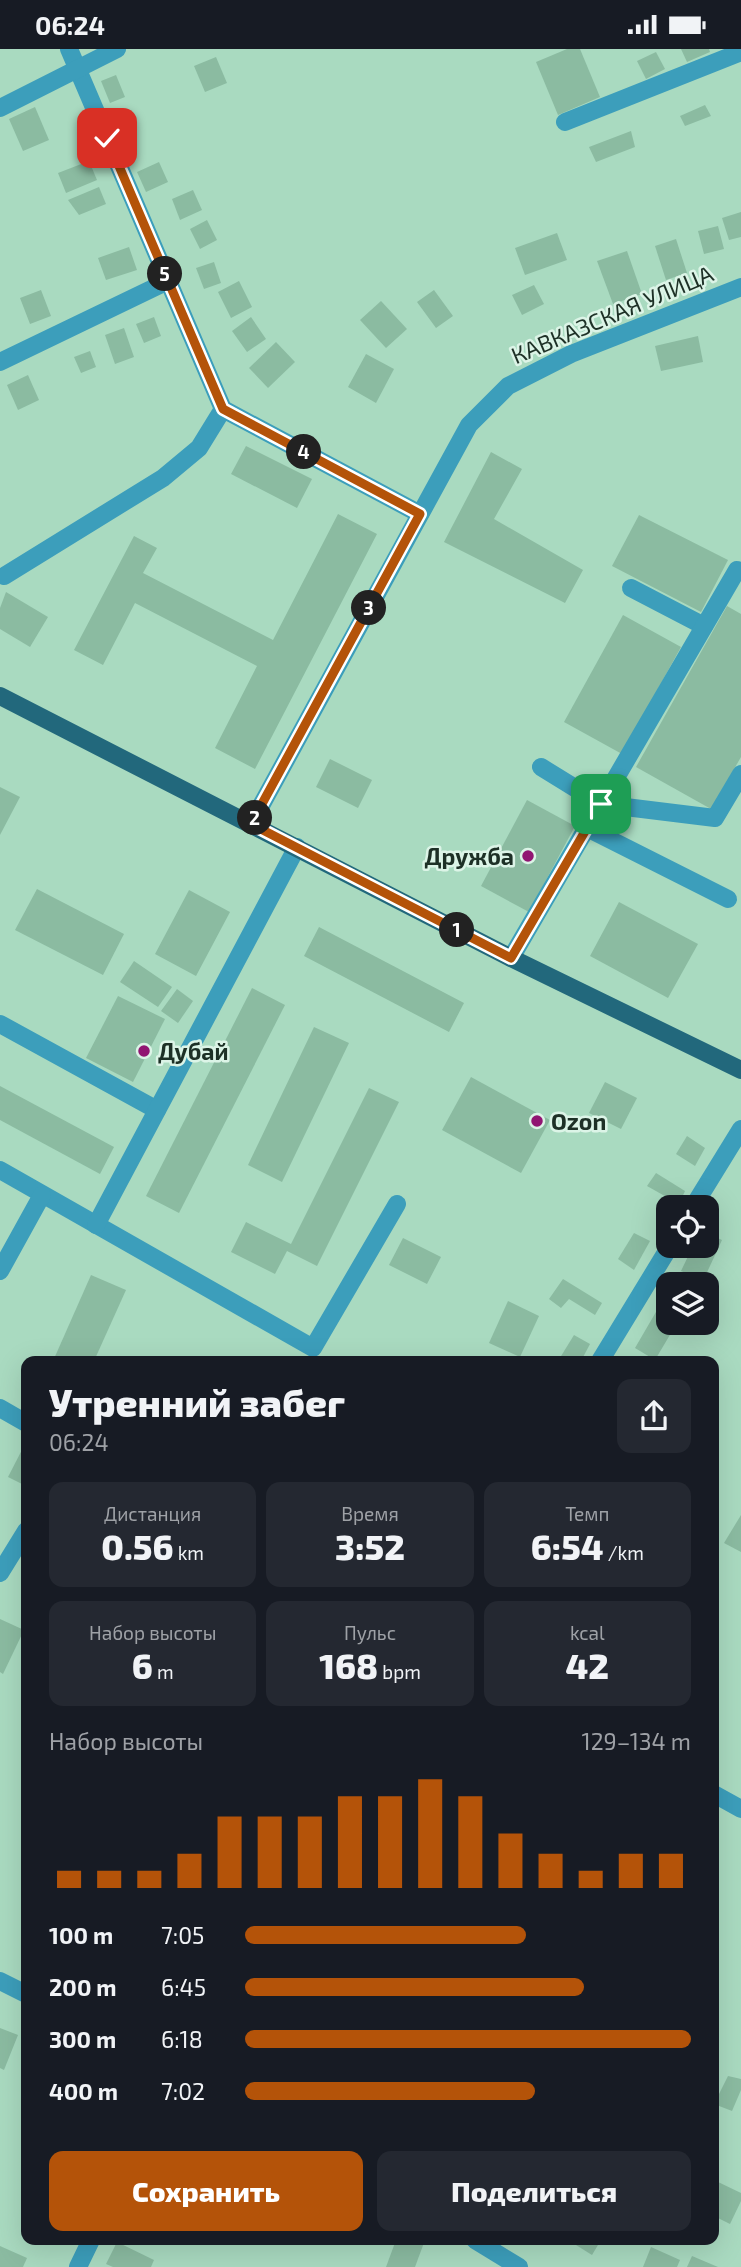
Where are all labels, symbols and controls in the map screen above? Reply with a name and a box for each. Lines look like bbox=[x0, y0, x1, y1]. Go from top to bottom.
text: 06:24 bbox=[35, 9, 105, 40]
pin bbox=[77, 108, 137, 168]
icon: check bbox=[88, 119, 126, 157]
pin: 5 bbox=[148, 257, 182, 292]
street label: КАВКАЗСКАЯ УЛИЦА bbox=[507, 259, 718, 369]
text: 5 bbox=[159, 262, 170, 285]
pin: 4 bbox=[286, 435, 322, 469]
text: 4 bbox=[297, 440, 310, 463]
pin: 3 bbox=[352, 591, 386, 625]
text: 3 bbox=[363, 596, 374, 619]
pin bbox=[571, 774, 631, 834]
icon: arrive bbox=[582, 785, 620, 823]
pin: 2 bbox=[238, 801, 272, 835]
text: 2 bbox=[249, 806, 260, 829]
place label: Дружба bbox=[425, 842, 514, 870]
marker: Дружба bbox=[520, 848, 536, 864]
pin: 1 bbox=[440, 913, 475, 947]
text: 1 bbox=[452, 918, 461, 941]
place label: Дубай bbox=[158, 1037, 229, 1065]
marker: Дубай bbox=[136, 1043, 152, 1059]
place label: Ozon bbox=[551, 1107, 606, 1135]
marker: Ozon bbox=[529, 1113, 545, 1129]
map controls bbox=[656, 1195, 719, 1335]
button: locate bbox=[656, 1195, 719, 1258]
button: layers bbox=[656, 1272, 719, 1335]
text: Утренний забег bbox=[49, 1379, 345, 1425]
button: share bbox=[617, 1379, 691, 1453]
text: 06:24 bbox=[49, 1428, 109, 1456]
text: Дистанция bbox=[104, 1502, 201, 1525]
text: Время bbox=[341, 1502, 399, 1525]
text: Темп bbox=[565, 1502, 609, 1525]
text: 0.56 bbox=[101, 1525, 173, 1567]
text: 3:52 bbox=[335, 1525, 405, 1567]
text: 6:54 bbox=[531, 1525, 603, 1567]
text: km bbox=[173, 1541, 204, 1564]
text: /km bbox=[603, 1541, 644, 1564]
text: Набор высоты bbox=[89, 1621, 216, 1644]
text: Пульс bbox=[344, 1621, 396, 1644]
text: kcal bbox=[570, 1621, 605, 1644]
text: 6 bbox=[132, 1644, 153, 1686]
text: 168 bbox=[319, 1644, 378, 1686]
text: 42 bbox=[566, 1644, 609, 1686]
text: m bbox=[153, 1660, 174, 1683]
text: bpm bbox=[378, 1660, 421, 1683]
text: Набор высоты bbox=[49, 1727, 203, 1755]
text: 129–134 m bbox=[582, 1727, 691, 1755]
text: 100 m bbox=[49, 1921, 113, 1949]
text: 7:05 bbox=[161, 1921, 204, 1949]
text: 200 m bbox=[49, 1973, 117, 2001]
text: 6:45 bbox=[161, 1973, 206, 2001]
text: 300 m bbox=[49, 2025, 116, 2053]
text: 6:18 bbox=[161, 2025, 203, 2053]
text: 400 m bbox=[49, 2077, 118, 2105]
text: 7:02 bbox=[161, 2077, 205, 2105]
button: Сохранить bbox=[49, 2151, 363, 2231]
button: Поделиться bbox=[377, 2151, 691, 2231]

